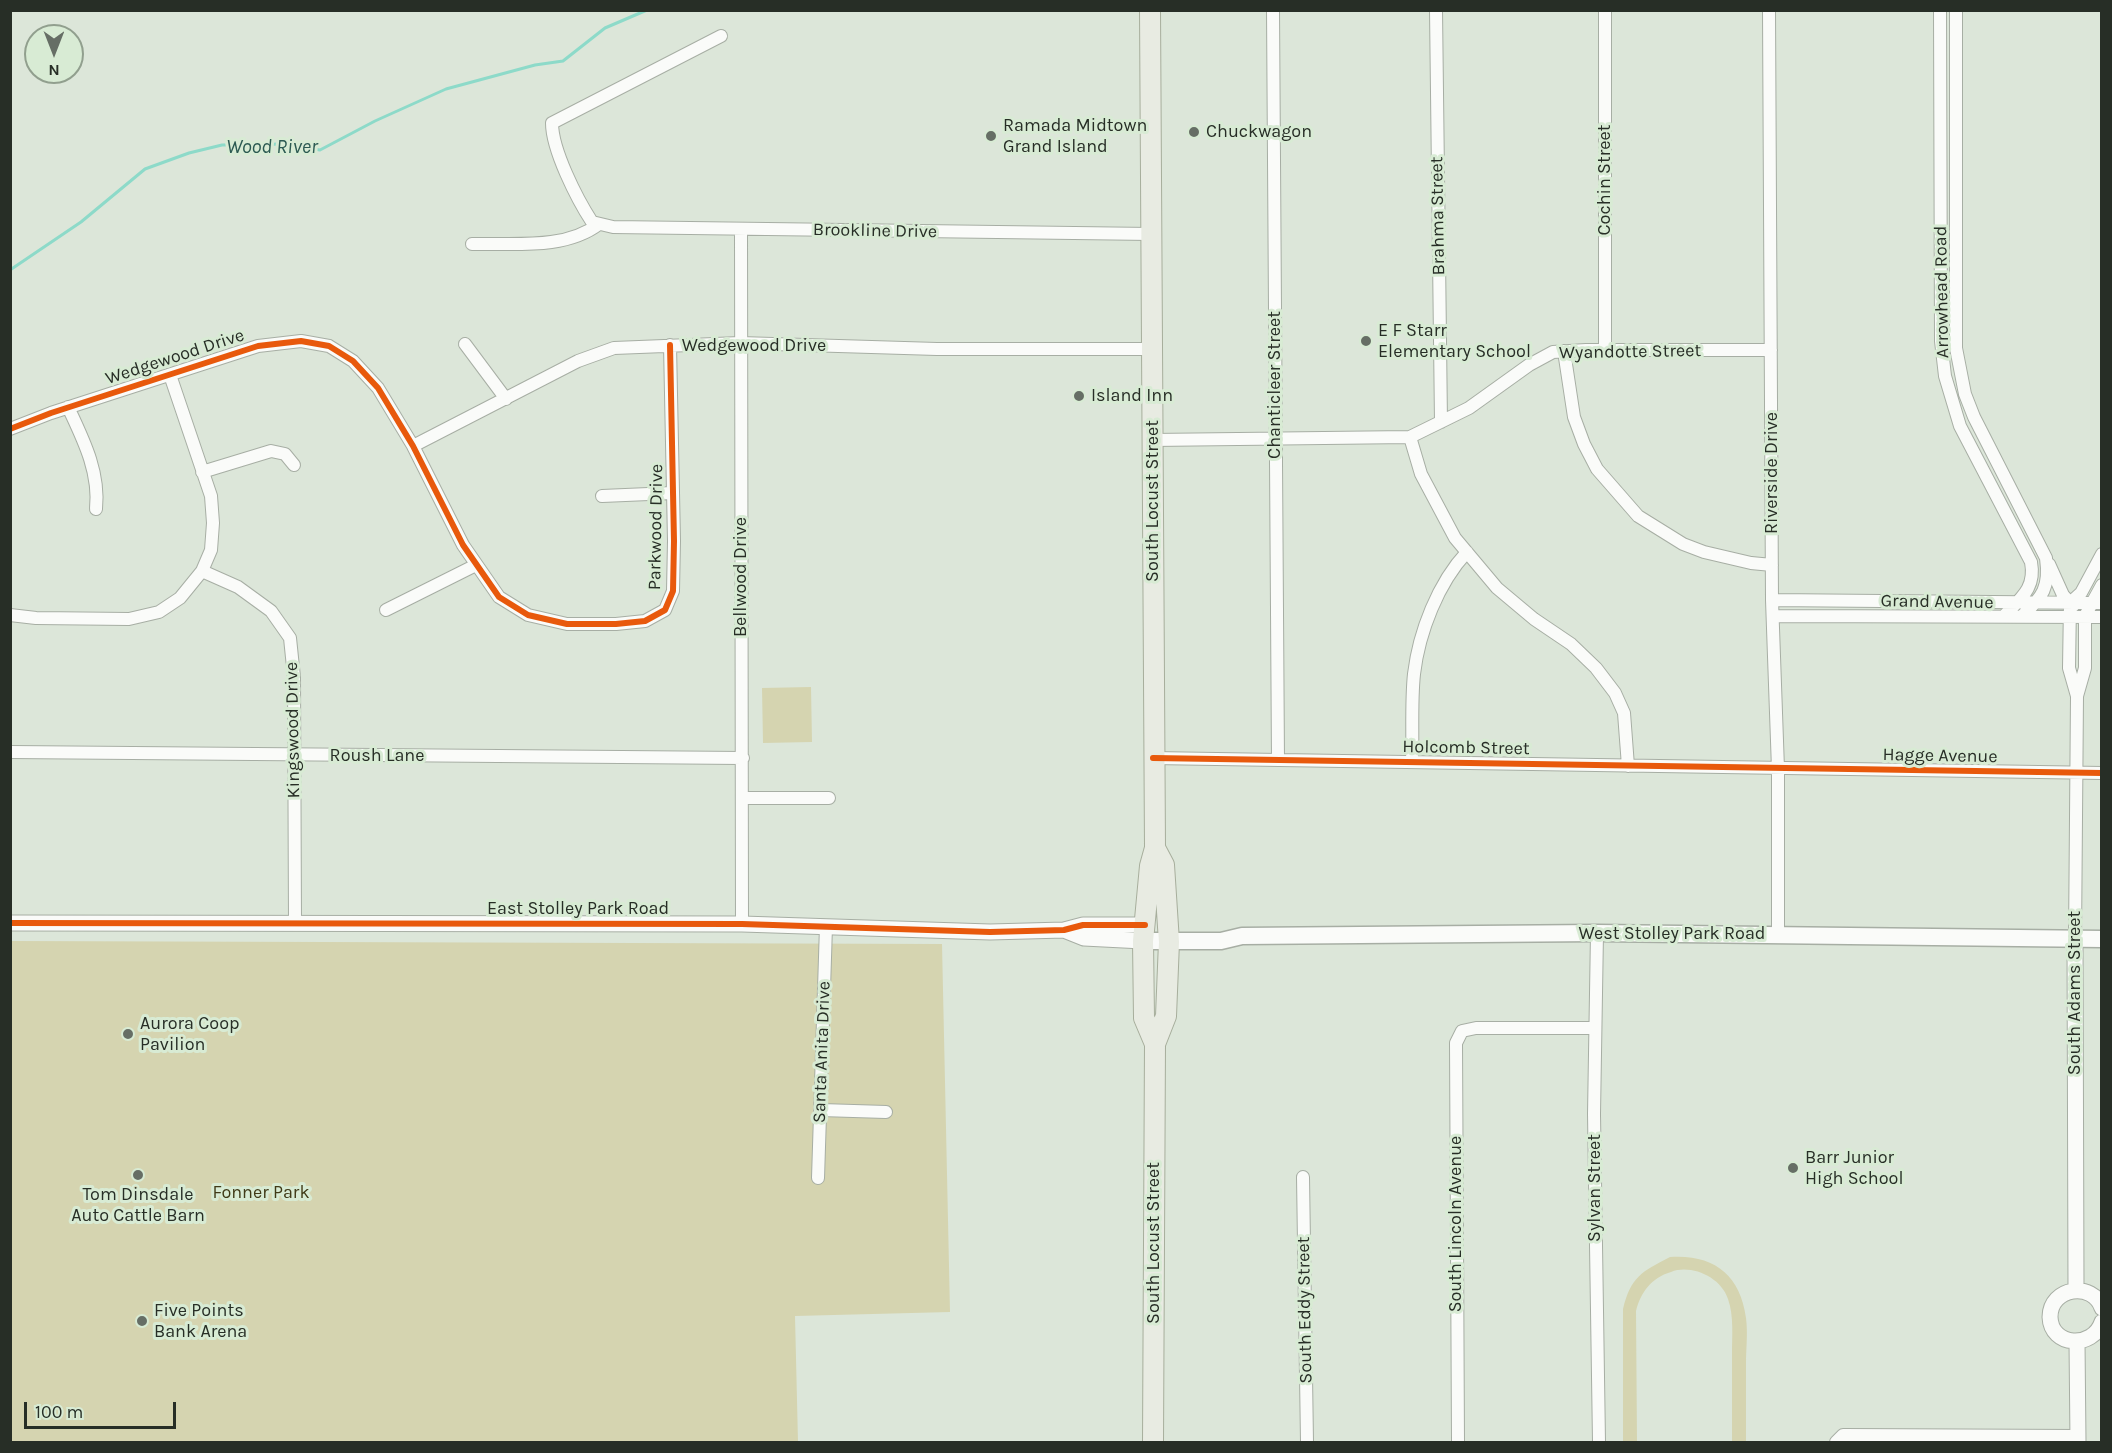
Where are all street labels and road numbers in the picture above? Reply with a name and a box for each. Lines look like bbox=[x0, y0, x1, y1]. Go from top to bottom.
street label: Cochin Street bbox=[1594, 125, 1616, 235]
street label: Brahma Street bbox=[1426, 156, 1450, 276]
street label: Brookline Drive bbox=[813, 219, 937, 243]
street label: Arrowhead Road bbox=[1930, 226, 1954, 358]
street label: Chanticleer Street bbox=[1264, 311, 1286, 459]
street label: Wedgewood Drive bbox=[103, 324, 247, 390]
street label: Wedgewood Drive bbox=[682, 335, 826, 357]
street label: Wyandotte Street bbox=[1559, 340, 1701, 364]
street label: Riverside Drive bbox=[1761, 412, 1783, 534]
street label: South Locust Street bbox=[1142, 420, 1164, 582]
street label: Parkwood Drive bbox=[644, 464, 668, 590]
street label: Bellwood Drive bbox=[730, 517, 752, 637]
street label: Grand Avenue bbox=[1880, 590, 1994, 614]
street label: Kingswood Drive bbox=[281, 662, 305, 798]
street label: Holcomb Street bbox=[1402, 736, 1530, 760]
street label: Hagge Avenue bbox=[1882, 744, 1998, 768]
street label: Roush Lane bbox=[330, 745, 424, 767]
street label: East Stolley Park Road bbox=[487, 898, 669, 920]
street label: South Adams Street bbox=[2064, 911, 2086, 1075]
street label: West Stolley Park Road bbox=[1579, 923, 1765, 945]
street label: Santa Anita Drive bbox=[809, 981, 835, 1123]
street label: Sylvan Street bbox=[1584, 1134, 1606, 1242]
street label: South Lincoln Avenue bbox=[1445, 1136, 1467, 1312]
street label: South Locust Street bbox=[1143, 1162, 1165, 1324]
street label: South Eddy Street bbox=[1293, 1236, 1317, 1384]

